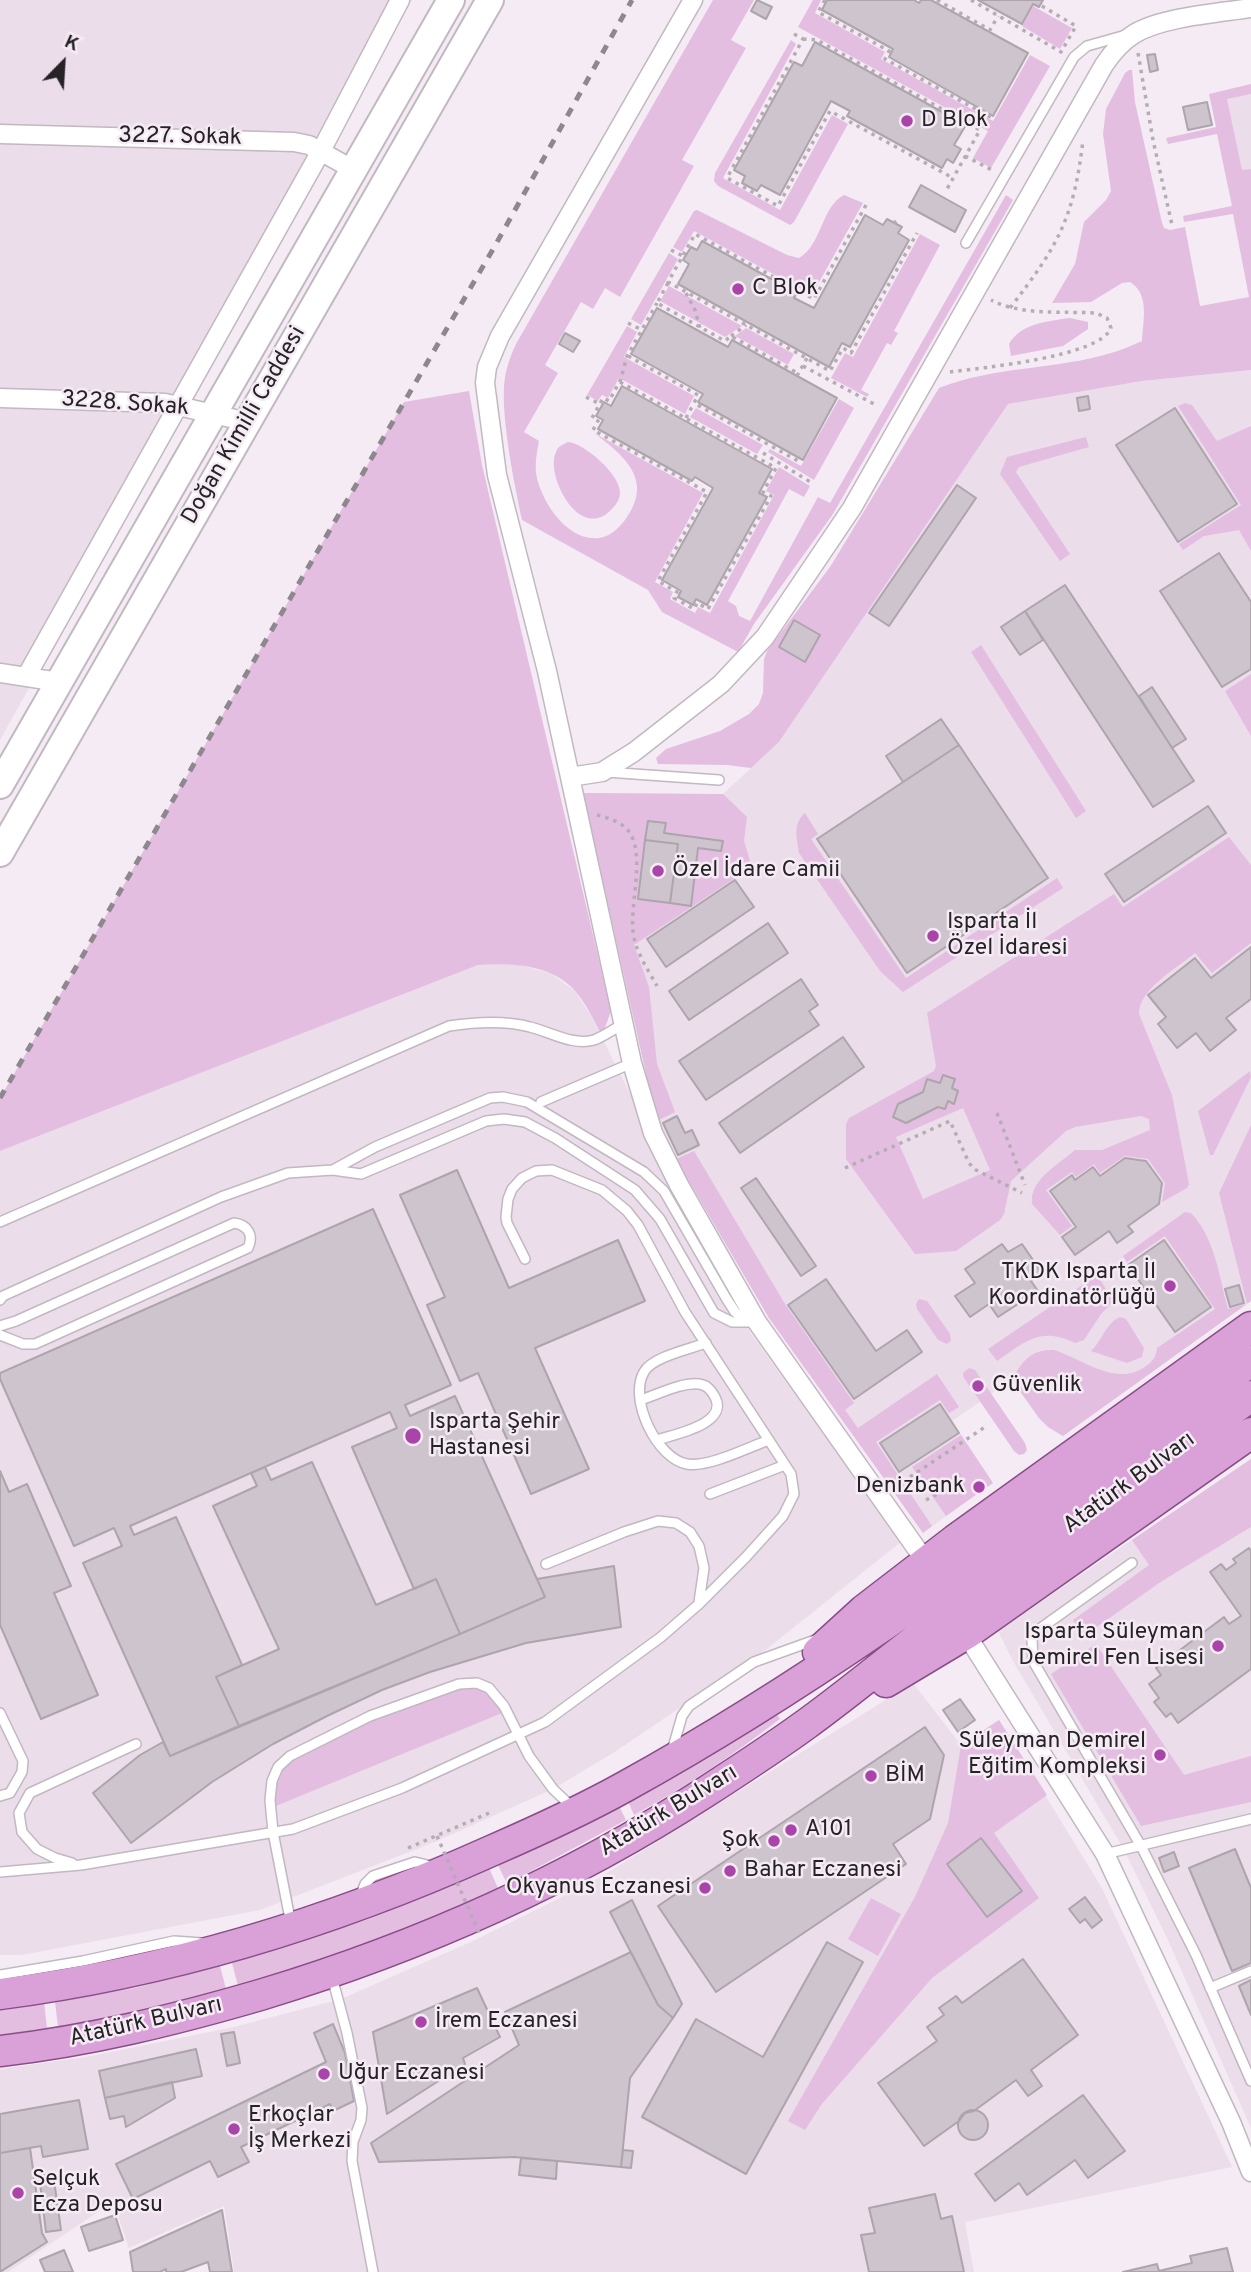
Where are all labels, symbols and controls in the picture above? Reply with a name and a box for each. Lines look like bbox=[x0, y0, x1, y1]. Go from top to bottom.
north arrow bbox=[28, 28, 98, 98]
text: K bbox=[61, 30, 83, 58]
place label: D Blok bbox=[921, 107, 988, 135]
marker: D Blok bbox=[899, 113, 915, 129]
street label: 3227. Sokak bbox=[118, 123, 242, 153]
place label: C Blok bbox=[752, 275, 818, 303]
marker: C Blok bbox=[730, 281, 746, 297]
street label: Doğan Kimilli Caddesi bbox=[177, 322, 313, 530]
street label: 3228. Sokak bbox=[60, 387, 190, 423]
place label: Özel İdare Camii bbox=[672, 857, 840, 885]
marker: Özel İdare Camii bbox=[650, 863, 666, 879]
place label: Isparta İl Özel İdaresi bbox=[947, 909, 1068, 963]
marker: Isparta İl Özel İdaresi bbox=[925, 928, 941, 944]
place label: TKDK Isparta İl Koordinatörlüğü bbox=[988, 1259, 1156, 1313]
marker: TKDK Isparta İl Koordinatörlüğü bbox=[1162, 1278, 1178, 1294]
place label: Güvenlik bbox=[992, 1372, 1082, 1400]
marker: Güvenlik bbox=[970, 1378, 986, 1394]
place label: Isparta Şehir Hastanesi bbox=[429, 1409, 560, 1463]
marker: Isparta Şehir Hastanesi bbox=[403, 1426, 423, 1446]
street label: Atatürk Bulvarı bbox=[1059, 1427, 1201, 1541]
place label: Denizbank bbox=[856, 1473, 965, 1501]
marker: Denizbank bbox=[971, 1479, 987, 1495]
place label: Isparta Süleyman Demirel Fen Lisesi bbox=[1018, 1619, 1204, 1673]
marker: Isparta Süleyman Demirel Fen Lisesi bbox=[1210, 1638, 1226, 1654]
place label: Süleyman Demirel Eğitim Kompleksi bbox=[958, 1728, 1146, 1782]
marker: Süleyman Demirel Eğitim Kompleksi bbox=[1152, 1747, 1168, 1763]
street label: Atatürk Bulvarı bbox=[595, 1760, 743, 1864]
place label: BİM bbox=[885, 1762, 925, 1790]
marker: BİM bbox=[863, 1768, 879, 1784]
place label: A101 bbox=[805, 1816, 852, 1844]
marker: A101 bbox=[783, 1822, 799, 1838]
place label: Şok bbox=[722, 1827, 760, 1855]
marker: Şok bbox=[766, 1833, 782, 1849]
place label: Bahar Eczanesi bbox=[744, 1857, 902, 1885]
marker: Bahar Eczanesi bbox=[722, 1863, 738, 1879]
place label: Okyanus Eczanesi bbox=[506, 1874, 691, 1902]
marker: Okyanus Eczanesi bbox=[697, 1880, 713, 1896]
street label: Atatürk Bulvarı bbox=[67, 1992, 225, 2054]
place label: İrem Eczanesi bbox=[435, 2008, 578, 2036]
marker: İrem Eczanesi bbox=[413, 2014, 429, 2030]
place label: Uğur Eczanesi bbox=[338, 2060, 485, 2088]
marker: Uğur Eczanesi bbox=[316, 2066, 332, 2082]
place label: Erkoçlar İş Merkezi bbox=[248, 2102, 351, 2156]
marker: Erkoçlar İş Merkezi bbox=[226, 2121, 242, 2137]
place label: Selçuk Ecza Deposu bbox=[32, 2166, 163, 2220]
marker: Selçuk Ecza Deposu bbox=[10, 2185, 26, 2201]

